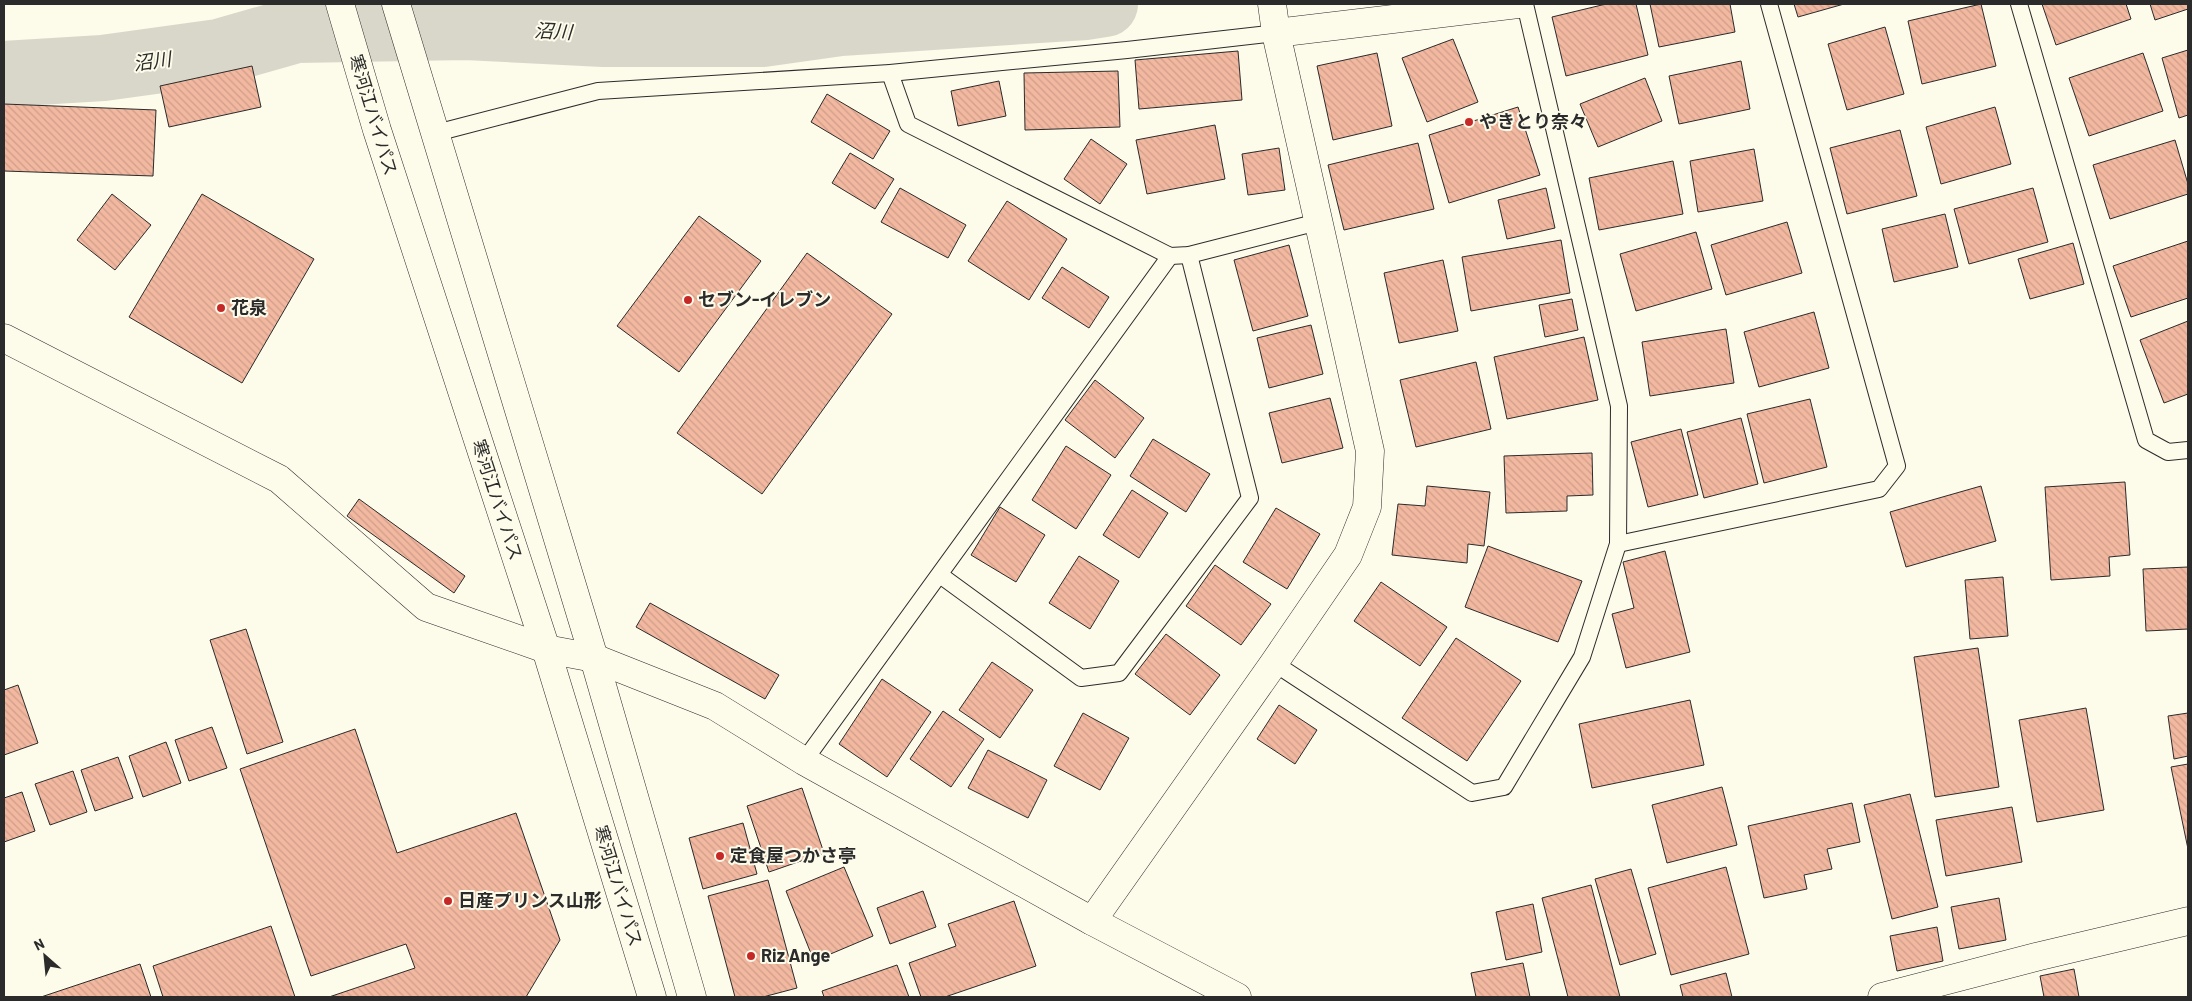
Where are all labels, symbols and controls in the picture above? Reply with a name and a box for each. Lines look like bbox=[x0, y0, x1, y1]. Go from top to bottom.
water label: 沼川 bbox=[533, 18, 575, 43]
water label: 沼川 bbox=[132, 46, 174, 75]
street label: 寒河江バイパス bbox=[345, 51, 403, 178]
place label: やきとり奈々 bbox=[1479, 110, 1587, 132]
marker: やきとり奈々 bbox=[1463, 116, 1475, 128]
place label: セブン-イレブン bbox=[698, 288, 831, 310]
marker: セブン-イレブン bbox=[682, 294, 694, 306]
place label: 花泉 bbox=[231, 296, 267, 318]
marker: 花泉 bbox=[215, 302, 227, 314]
street label: 寒河江バイパス bbox=[468, 437, 528, 563]
street label: 寒河江バイパス bbox=[590, 822, 648, 949]
place label: 定食屋つかさ亭 bbox=[730, 844, 856, 866]
marker: 定食屋つかさ亭 bbox=[714, 850, 726, 862]
place label: 日産プリンス山形 bbox=[458, 889, 602, 911]
marker: 日産プリンス山形 bbox=[442, 895, 454, 907]
north arrow bbox=[20, 931, 70, 981]
text: N bbox=[31, 934, 47, 954]
place label: Riz Ange bbox=[761, 944, 830, 966]
marker: Riz Ange bbox=[745, 950, 757, 962]

